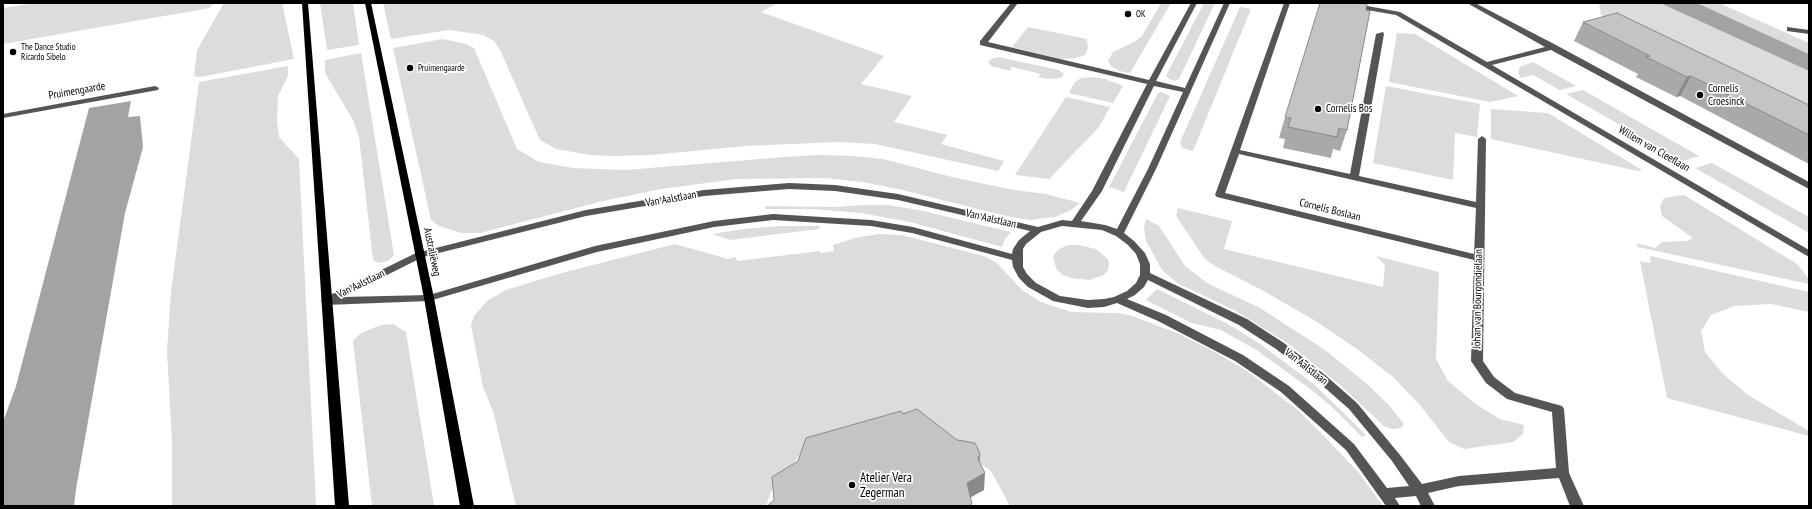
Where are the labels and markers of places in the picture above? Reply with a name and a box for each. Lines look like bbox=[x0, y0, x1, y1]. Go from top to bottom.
marker: OK bbox=[1123, 9, 1133, 19]
place label: OK bbox=[1136, 9, 1145, 19]
place label: The Dance Studio Ricardo Sibelo bbox=[21, 42, 76, 63]
marker: The Dance Studio Ricardo Sibelo bbox=[8, 47, 18, 57]
marker: Pruimengaarde bbox=[405, 63, 415, 73]
place label: Pruimengaarde bbox=[418, 63, 465, 73]
place label: Cornelis Croesinck bbox=[1708, 82, 1744, 108]
marker: Cornelis Croesinck bbox=[1695, 90, 1705, 100]
place label: Cornelis Bos bbox=[1326, 102, 1373, 116]
marker: Cornelis Bos bbox=[1313, 104, 1323, 114]
place label: Atelier Vera Zegerman bbox=[860, 470, 912, 501]
marker: Atelier Vera Zegerman bbox=[847, 480, 857, 490]

